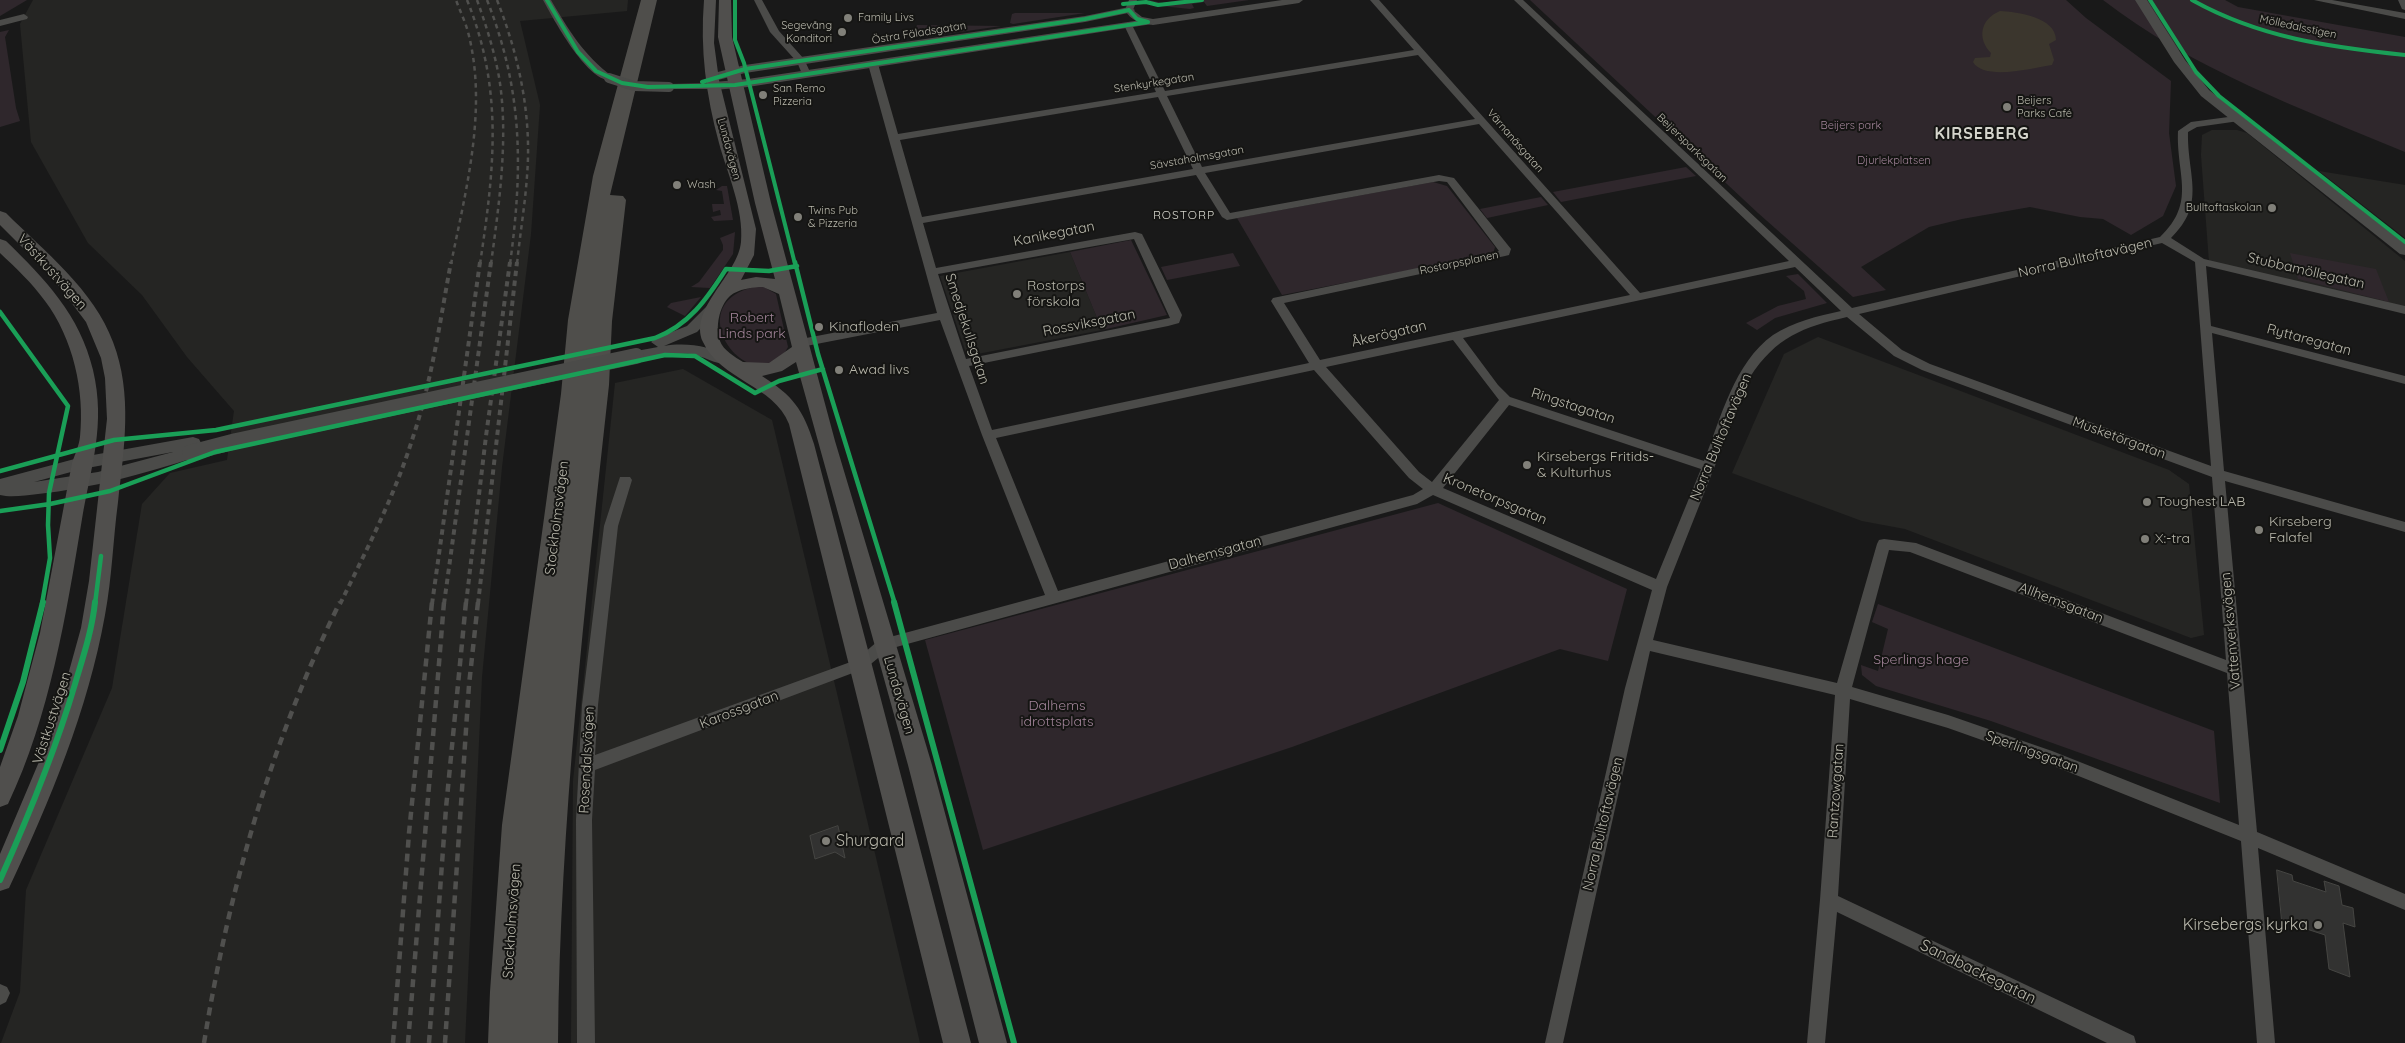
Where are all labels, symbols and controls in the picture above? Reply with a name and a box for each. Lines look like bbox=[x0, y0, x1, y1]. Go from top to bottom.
place label: Family Livs bbox=[858, 11, 914, 25]
marker: Family Livs bbox=[842, 12, 854, 24]
street label: Mölledalsstigen bbox=[2258, 12, 2338, 42]
place label: Segevång Konditori bbox=[781, 19, 832, 45]
street label: Östra Fäladsgatan bbox=[871, 19, 967, 47]
marker: Segevång Konditori bbox=[836, 26, 848, 38]
street label: Stenkyrkegatan bbox=[1113, 70, 1195, 96]
place label: San Remo Pizzeria bbox=[773, 82, 825, 108]
marker: San Remo Pizzeria bbox=[757, 89, 769, 101]
place label: Beijers Parks Café bbox=[2017, 94, 2072, 120]
marker: Beijers Parks Café bbox=[2001, 101, 2013, 113]
street label: Värnanäsgatan bbox=[1484, 107, 1546, 175]
street label: Beijersparksgatan bbox=[1654, 111, 1730, 185]
street label: Lundavägen bbox=[714, 117, 744, 181]
park label: Beijers park bbox=[1821, 119, 1881, 133]
district label: KIRSEBERG bbox=[1933, 124, 2031, 144]
street label: Sävstaholmsgatan bbox=[1149, 143, 1245, 173]
park label: Djurlekplatsen bbox=[1857, 154, 1931, 168]
place label: Wash bbox=[687, 178, 716, 192]
marker: Wash bbox=[671, 179, 683, 191]
place label: Bulltoftaskolan bbox=[2186, 201, 2262, 215]
marker: Bulltoftaskolan bbox=[2266, 202, 2278, 214]
place label: Twins Pub & Pizzeria bbox=[808, 204, 858, 230]
district label: ROSTORP bbox=[1152, 208, 1216, 222]
marker: Twins Pub & Pizzeria bbox=[792, 211, 804, 223]
street label: Kanikegatan bbox=[1012, 218, 1096, 250]
street label: Västkustvägen bbox=[14, 231, 90, 313]
street label: Norra Bulltoftavägen bbox=[2017, 234, 2153, 282]
street label: Rostorpsplanen bbox=[1418, 248, 1500, 278]
street label: Stubbamöllegatan bbox=[2246, 249, 2366, 293]
street label: Smedjekullsgatan bbox=[941, 271, 993, 387]
place label: Rostorps förskola bbox=[1027, 278, 1085, 310]
marker: Rostorps förskola bbox=[1011, 288, 1023, 300]
street label: Rossviksgatan bbox=[1041, 306, 1137, 340]
park label: Robert Linds park bbox=[718, 310, 786, 342]
street label: Åkerögatan bbox=[1350, 317, 1428, 351]
place label: Kinafloden bbox=[829, 319, 899, 335]
marker: Kinafloden bbox=[813, 321, 825, 333]
street label: Ryttaregatan bbox=[2265, 321, 2353, 359]
place label: Awad livs bbox=[849, 362, 909, 378]
marker: Awad livs bbox=[833, 364, 845, 376]
street label: Norra Bulltoftavägen bbox=[1687, 371, 1755, 503]
street label: Ringstagatan bbox=[1529, 385, 1617, 427]
street label: Musketörgatan bbox=[2070, 413, 2168, 463]
place label: Kirsebergs Fritids- & Kulturhus bbox=[1537, 449, 1654, 482]
marker: Kirsebergs Fritids- & Kulturhus bbox=[1521, 459, 1533, 471]
street label: Stockholmsvägen bbox=[542, 460, 572, 576]
street label: Kronetorpsgatan bbox=[1441, 470, 1549, 528]
place label: Toughest LAB bbox=[2157, 494, 2245, 510]
marker: Toughest LAB bbox=[2141, 496, 2153, 508]
place label: Kirseberg Falafel bbox=[2269, 514, 2332, 546]
marker: Kirseberg Falafel bbox=[2253, 524, 2265, 536]
place label: X:-tra bbox=[2155, 531, 2190, 547]
street label: Dalhemsgatan bbox=[1167, 533, 1263, 573]
marker: X:-tra bbox=[2139, 533, 2151, 545]
street label: Vattenverksvägen bbox=[2217, 572, 2245, 690]
street label: Allhemsgatan bbox=[2016, 579, 2106, 627]
park label: Sperlings hage bbox=[1873, 652, 1969, 668]
street label: Lundavägen bbox=[880, 654, 918, 736]
street label: Västkustvägen bbox=[29, 670, 75, 766]
street label: Karossgatan bbox=[697, 687, 781, 733]
park label: Dalhems idrottsplats bbox=[1020, 698, 1094, 730]
street label: Rosendalsvägen bbox=[576, 706, 598, 814]
street label: Sperlingsgatan bbox=[1983, 727, 2081, 777]
street label: Rantzowgatan bbox=[1824, 743, 1848, 839]
street label: Norra Bulltoftavägen bbox=[1579, 756, 1627, 892]
place label: Shurgard bbox=[836, 831, 904, 851]
marker: Shurgard bbox=[820, 835, 832, 847]
street label: Stockholmsvägen bbox=[500, 863, 524, 979]
place label: Kirsebergs kyrka bbox=[2183, 915, 2308, 935]
marker: Kirsebergs kyrka bbox=[2312, 919, 2324, 931]
street label: Sandbackegatan bbox=[1917, 936, 2039, 1008]

